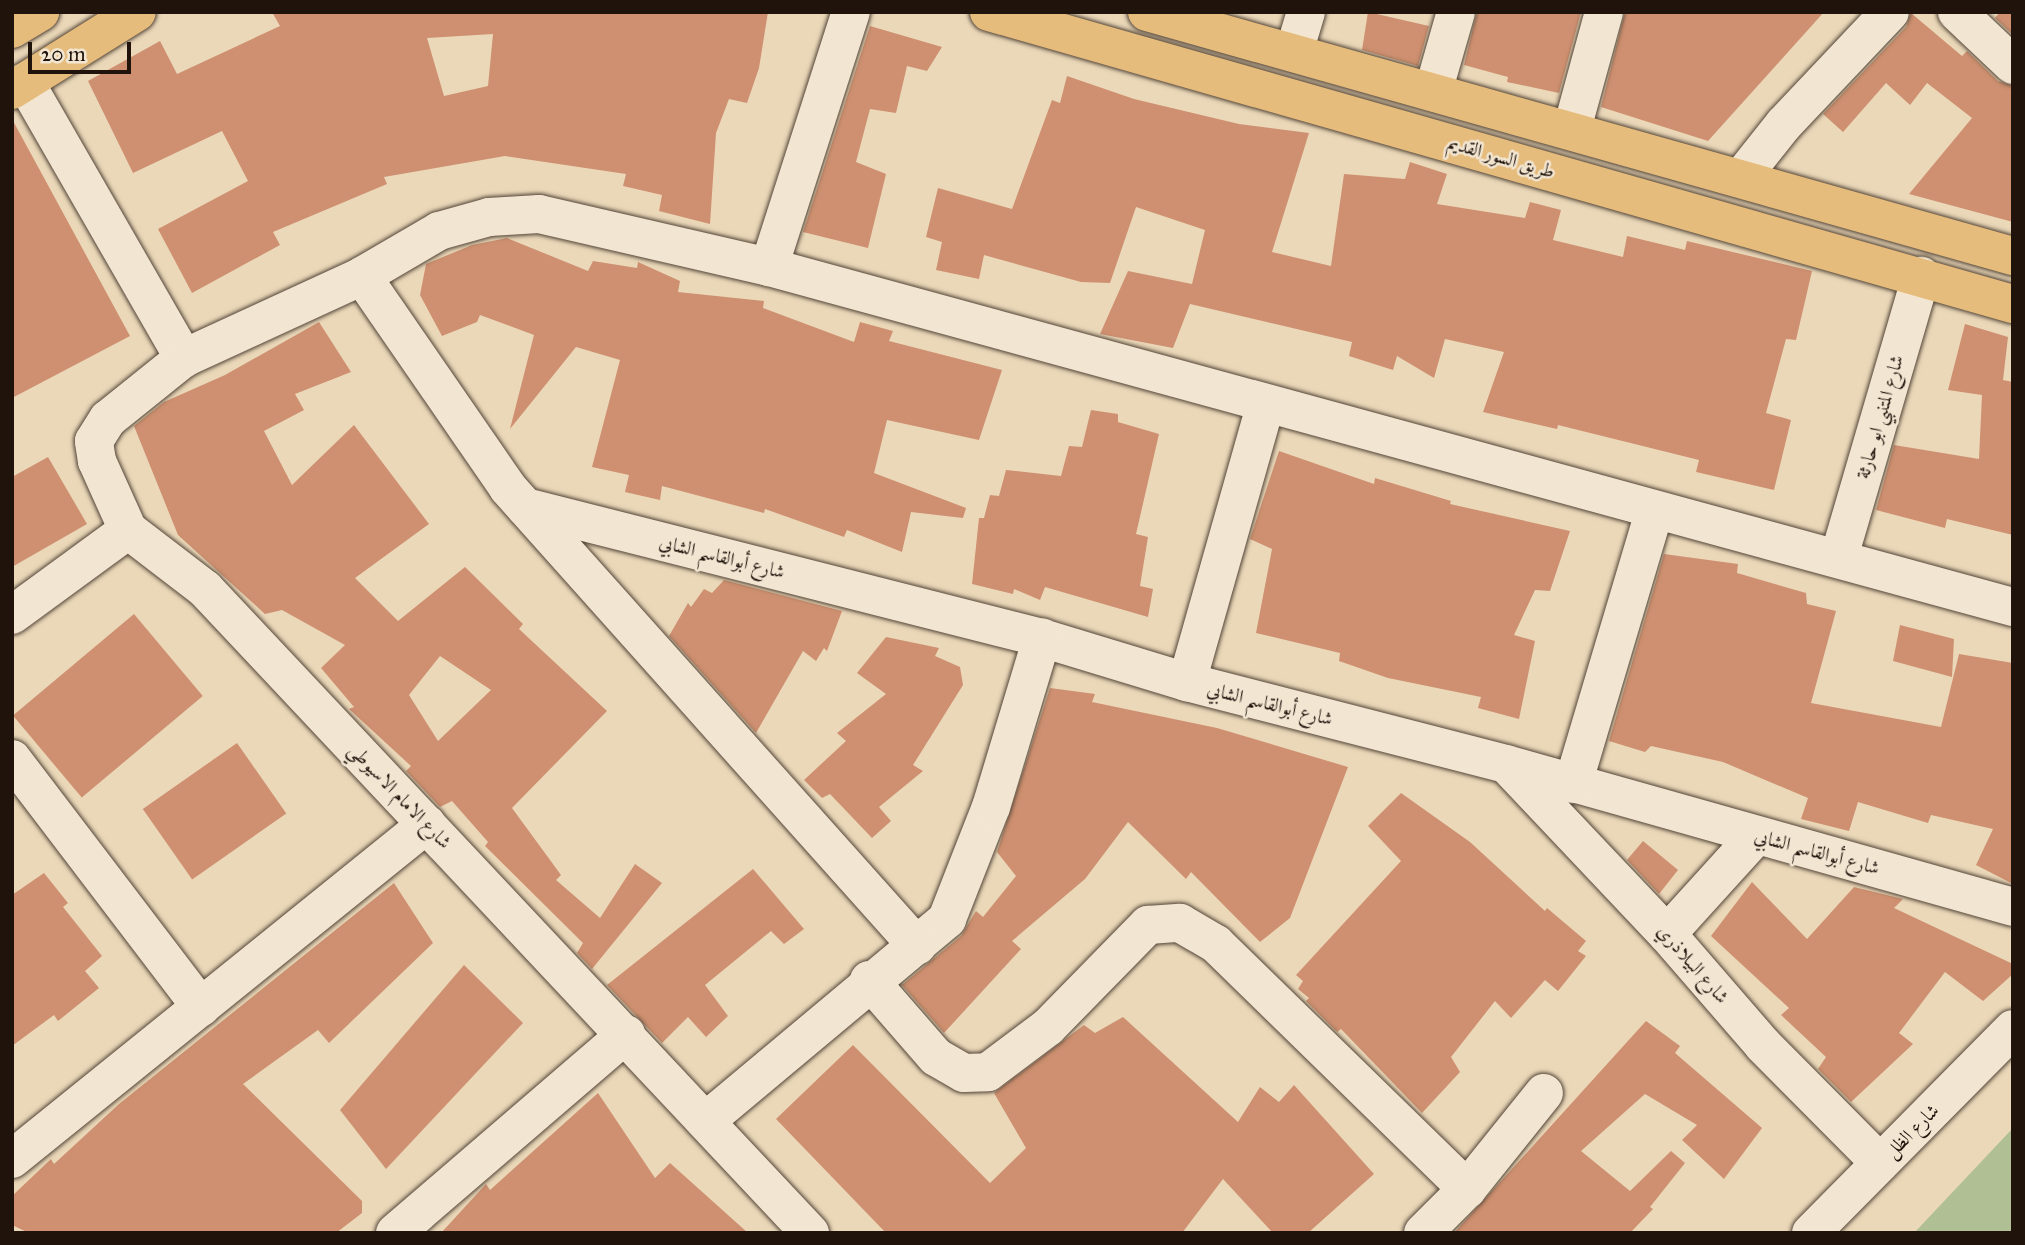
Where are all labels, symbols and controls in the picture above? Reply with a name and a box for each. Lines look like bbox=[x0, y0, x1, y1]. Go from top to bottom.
scale bar bbox=[32, 28, 135, 72]
text: 20 m bbox=[41, 41, 86, 67]
street label: طريق السور القديم bbox=[1445, 131, 1557, 183]
street label: شارع المتنبي ابو حارثة bbox=[1851, 352, 1909, 482]
street label: شارع أبوالقاسم الشابي bbox=[657, 530, 787, 584]
street label: شارع أبوالقاسم الشابي bbox=[1205, 677, 1335, 731]
street label: شارع الامام الاسيوطي bbox=[344, 738, 456, 854]
street label: شارع أبوالقاسم الشابي bbox=[1752, 824, 1882, 880]
street label: شارع البيلاذري bbox=[1652, 920, 1734, 1008]
street label: شارع الظل bbox=[1880, 1099, 1944, 1163]

